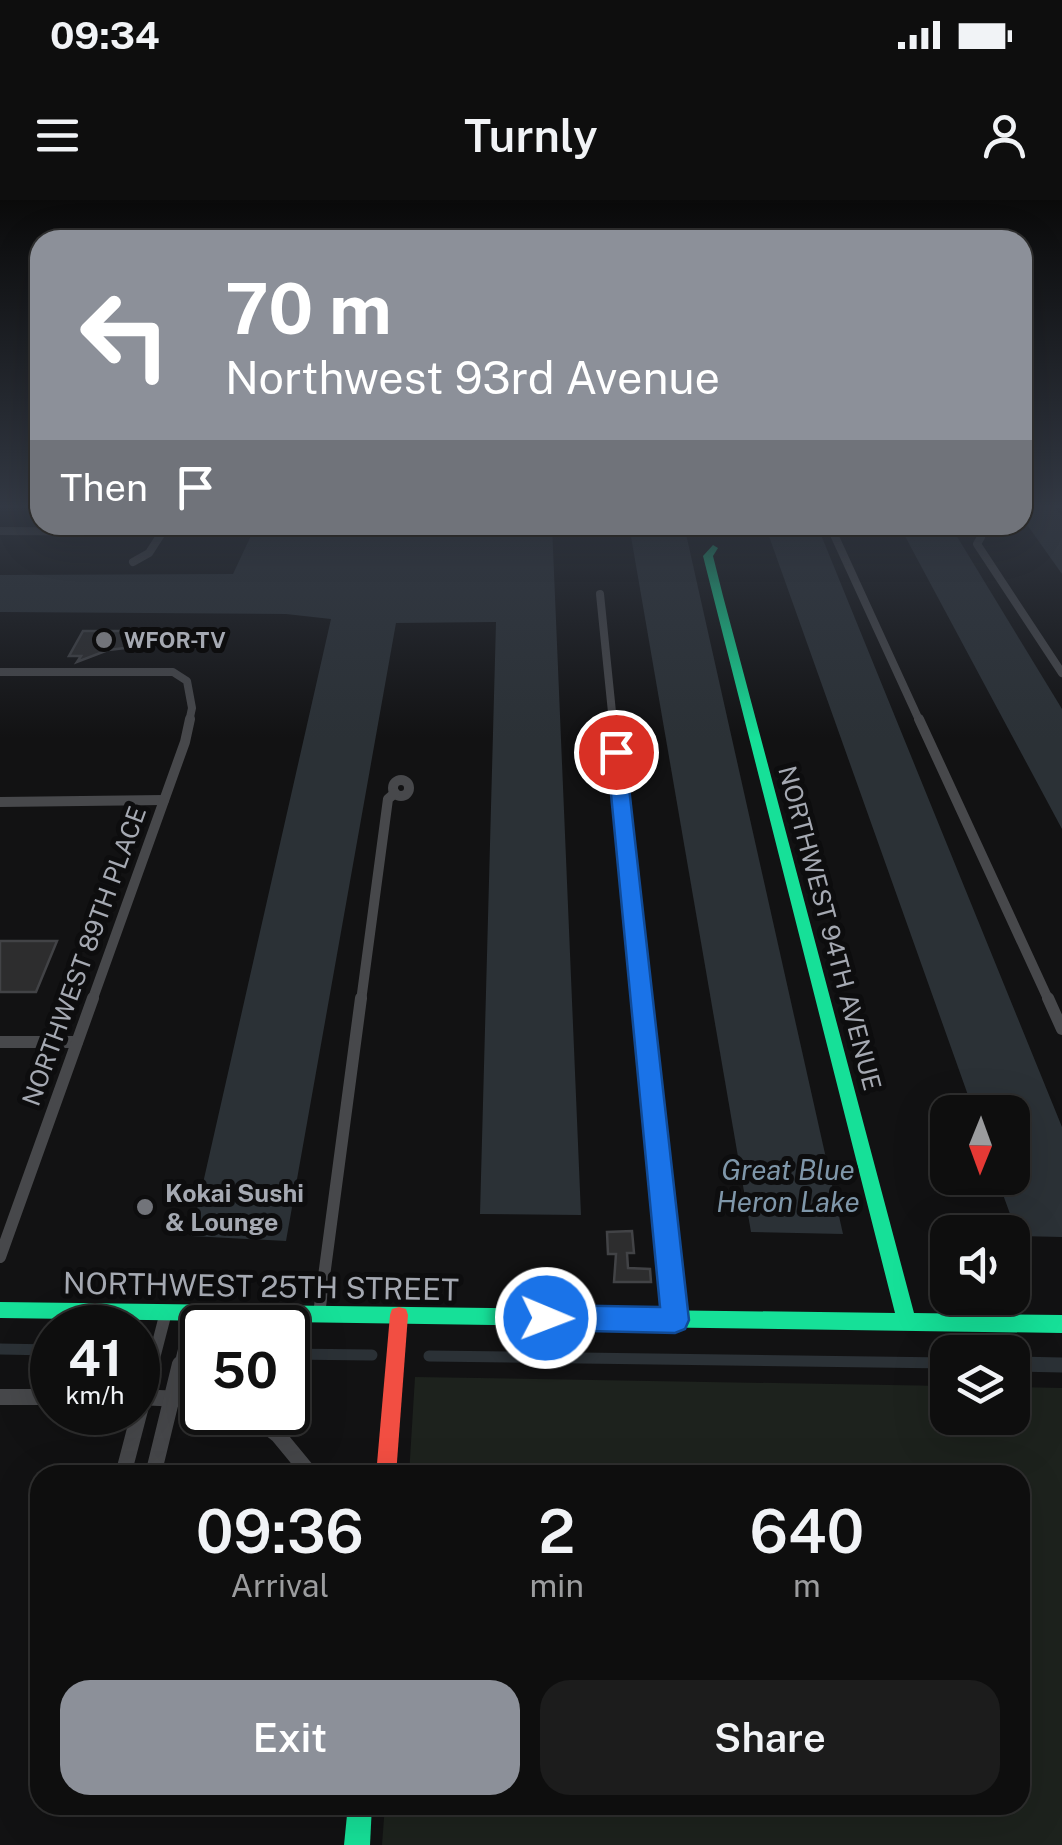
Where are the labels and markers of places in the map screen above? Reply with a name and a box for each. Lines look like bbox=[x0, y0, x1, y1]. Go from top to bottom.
place label: WFOR-TV bbox=[124, 627, 226, 653]
marker: WFOR-TV bbox=[93, 629, 115, 651]
pin bbox=[574, 710, 659, 795]
place label: Kokai Sushi & Lounge bbox=[165, 1178, 304, 1237]
marker: Kokai Sushi & Lounge bbox=[134, 1196, 156, 1218]

